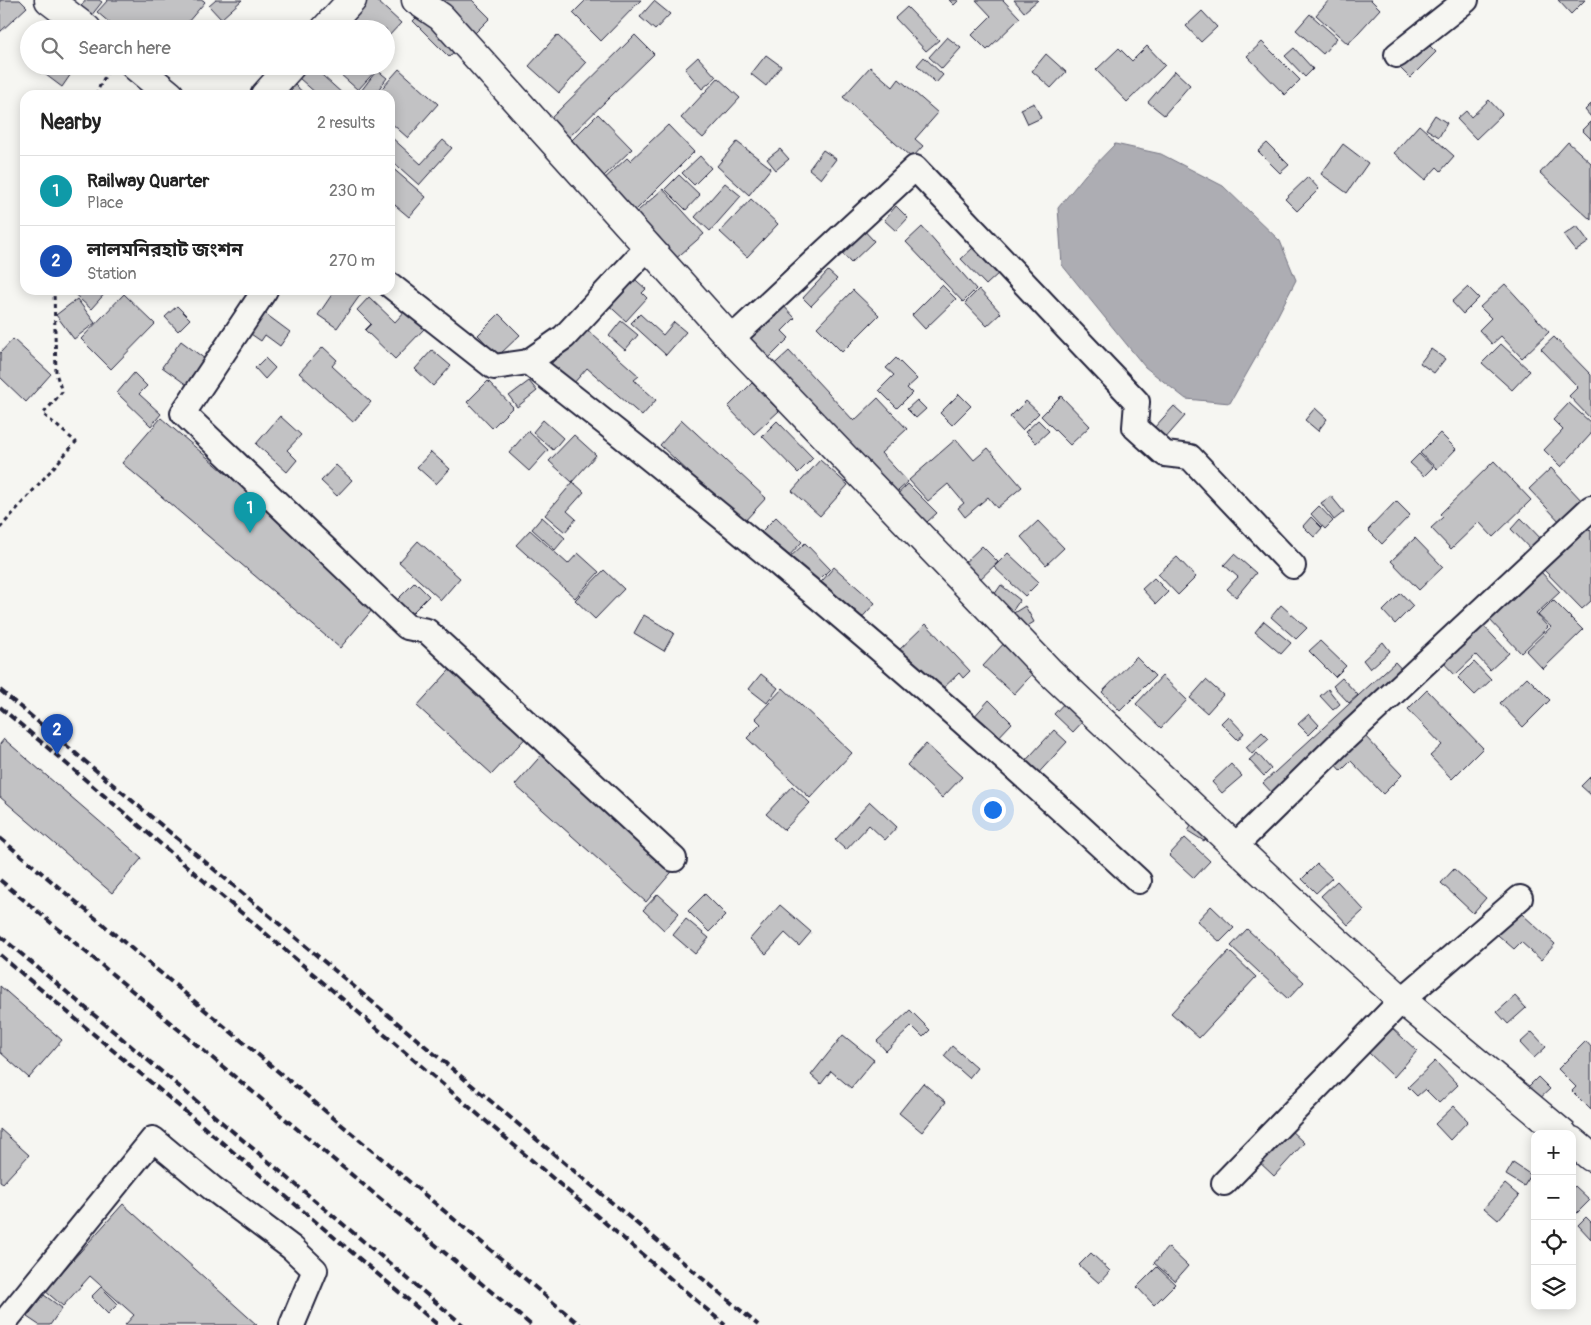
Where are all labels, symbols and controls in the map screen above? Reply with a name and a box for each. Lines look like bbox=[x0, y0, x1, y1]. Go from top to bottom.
search box bbox=[20, 20, 395, 75]
icon: search bbox=[38, 34, 66, 62]
text: Search here bbox=[78, 36, 171, 60]
text: Nearby bbox=[40, 109, 101, 136]
text: 2 results bbox=[317, 113, 375, 133]
text: Railway Quarter bbox=[87, 169, 209, 193]
text: 1 bbox=[53, 181, 59, 201]
text: 230 m bbox=[329, 181, 375, 201]
text: Place bbox=[87, 193, 123, 213]
text: লালমনিরহাট জংশন bbox=[87, 238, 243, 262]
text: 2 bbox=[52, 251, 60, 271]
text: 270 m bbox=[329, 251, 375, 271]
text: Station bbox=[87, 264, 137, 284]
pin: 1 bbox=[234, 492, 266, 533]
pin: 2 bbox=[41, 714, 73, 755]
your location bbox=[980, 797, 1006, 823]
map controls bbox=[1531, 1130, 1576, 1310]
button: + bbox=[1531, 1130, 1576, 1175]
button: − bbox=[1531, 1175, 1576, 1220]
button: locate bbox=[1531, 1220, 1576, 1265]
button: layers bbox=[1531, 1265, 1576, 1310]

